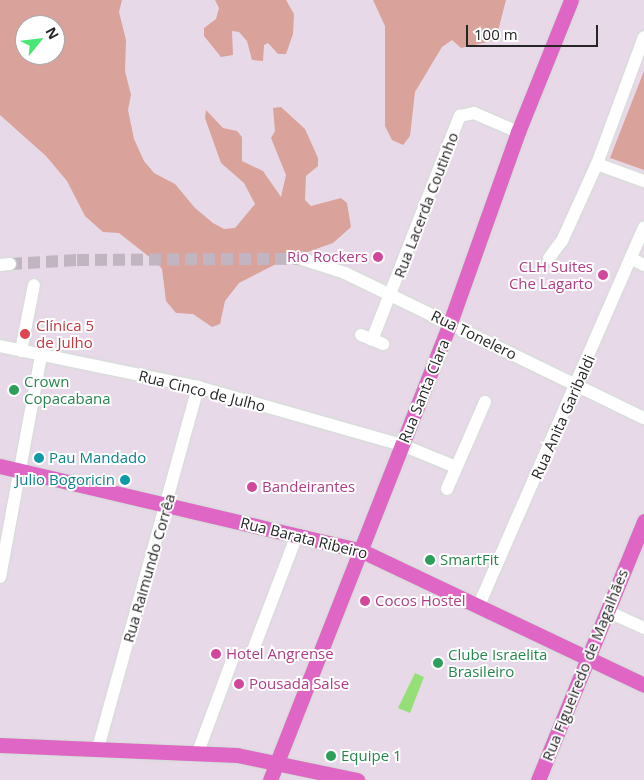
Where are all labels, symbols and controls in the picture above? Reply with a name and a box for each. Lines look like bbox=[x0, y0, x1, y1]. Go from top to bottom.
north arrow bbox=[15, 15, 65, 65]
scale bar bbox=[469, 15, 602, 47]
text: N bbox=[42, 23, 64, 43]
text: 100 m bbox=[474, 24, 518, 44]
street label: Rua Lacerda Coutinho bbox=[390, 130, 462, 280]
place label: Rio Rockers bbox=[287, 248, 368, 266]
marker: Rio Rockers bbox=[372, 251, 384, 263]
place label: CLH Suites Che Lagarto bbox=[509, 257, 593, 292]
marker: CLH Suites Che Lagarto bbox=[597, 269, 609, 281]
street label: Rua Tonelero bbox=[428, 307, 520, 363]
place label: Clínica 5 de Julho bbox=[36, 316, 94, 351]
marker: Clínica 5 de Julho bbox=[18, 327, 32, 341]
street label: Rua Santa Clara bbox=[395, 337, 453, 445]
street label: Rua Anita Garibaldi bbox=[527, 352, 599, 482]
street label: Rua Cinco de Julho bbox=[137, 367, 267, 415]
place label: Crown Copacabana bbox=[24, 372, 111, 407]
marker: Crown Copacabana bbox=[8, 384, 20, 396]
place label: Pau Mandado bbox=[49, 449, 146, 467]
marker: Pau Mandado bbox=[33, 452, 45, 464]
place label: Julio Bogoricin bbox=[15, 471, 115, 489]
marker: Julio Bogoricin bbox=[119, 474, 131, 486]
place label: Bandeirantes bbox=[262, 478, 355, 496]
marker: Bandeirantes bbox=[246, 481, 258, 493]
street label: Rua Raimundo Corrêa bbox=[119, 492, 179, 644]
street label: Rua Barata Ribeiro bbox=[239, 514, 369, 562]
place label: SmartFit bbox=[440, 551, 499, 569]
marker: SmartFit bbox=[424, 554, 436, 566]
street label: Rua Figueiredo de Magalhães bbox=[538, 567, 632, 763]
place label: Cocos Hostel bbox=[375, 592, 466, 610]
marker: Cocos Hostel bbox=[359, 595, 371, 607]
place label: Hotel Angrense bbox=[226, 645, 334, 663]
place label: Clube Israelita Brasileiro bbox=[448, 645, 547, 680]
marker: Hotel Angrense bbox=[210, 648, 222, 660]
marker: Clube Israelita Brasileiro bbox=[432, 657, 444, 669]
place label: Pousada Salse bbox=[249, 675, 349, 693]
marker: Pousada Salse bbox=[233, 678, 245, 690]
place label: Equipe 1 bbox=[341, 747, 402, 765]
marker: Equipe 1 bbox=[325, 750, 337, 762]

